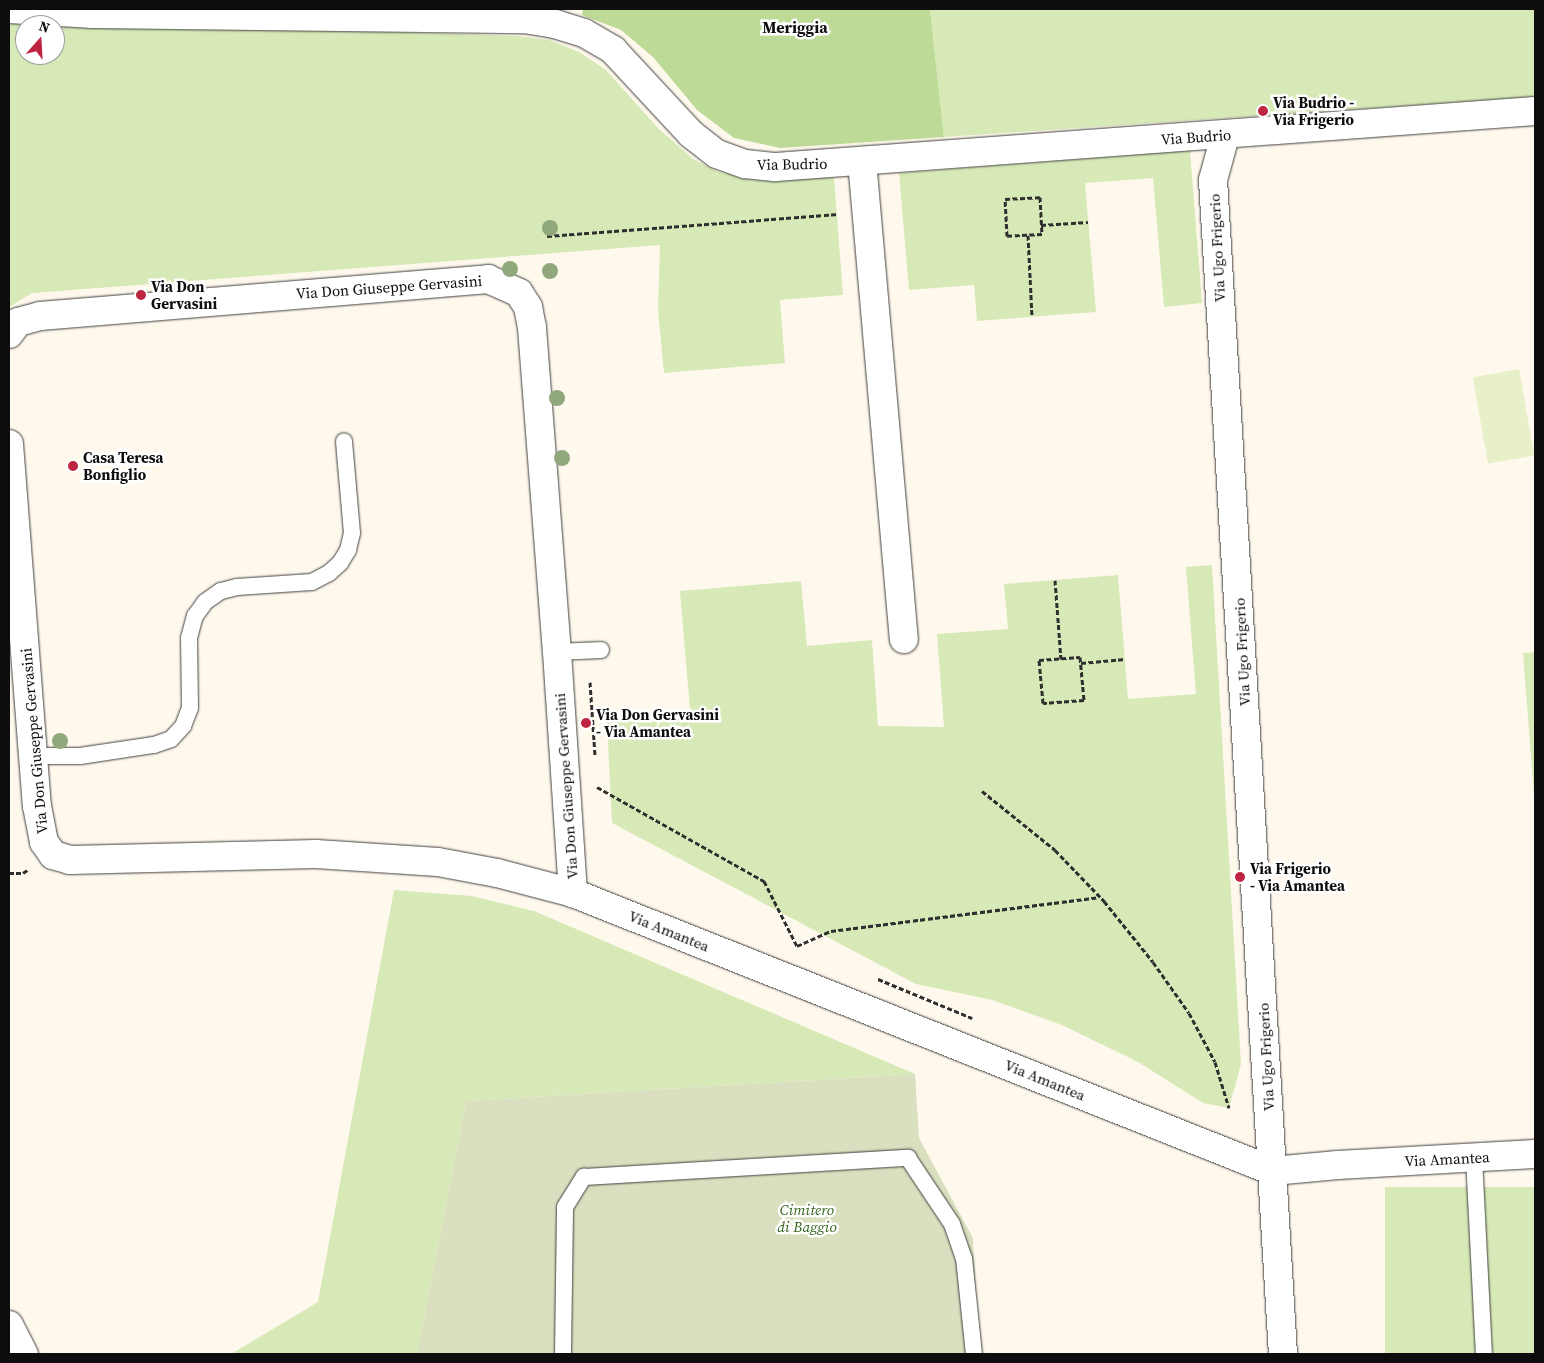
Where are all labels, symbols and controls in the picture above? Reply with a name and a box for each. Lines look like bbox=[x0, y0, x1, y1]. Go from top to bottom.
north arrow bbox=[15, 15, 65, 65]
text: N bbox=[36, 16, 53, 38]
district label: Meriggia bbox=[762, 17, 828, 37]
place label: Via Budrio - Via Frigerio bbox=[1273, 93, 1354, 128]
marker: Via Budrio - Via Frigerio bbox=[1257, 105, 1269, 117]
street label: Via Budrio bbox=[1160, 126, 1232, 148]
street label: Via Budrio bbox=[757, 154, 827, 174]
street label: Via Ugo Frigerio bbox=[1205, 193, 1229, 303]
street label: Via Don Giuseppe Gervasini bbox=[295, 272, 483, 302]
place label: Via Don Gervasini bbox=[151, 277, 217, 312]
marker: Via Don Gervasini bbox=[135, 289, 147, 301]
place label: Casa Teresa Bonfiglio bbox=[83, 448, 164, 483]
marker: Casa Teresa Bonfiglio bbox=[67, 460, 79, 472]
street label: Via Ugo Frigerio bbox=[1230, 597, 1254, 707]
street label: Via Don Giuseppe Gervasini bbox=[17, 647, 51, 835]
street label: Via Don Giuseppe Gervasini bbox=[551, 692, 581, 880]
place label: Via Don Gervasini - Via Amantea bbox=[596, 705, 719, 740]
marker: Via Don Gervasini - Via Amantea bbox=[580, 717, 592, 729]
place label: Via Frigerio - Via Amantea bbox=[1250, 859, 1345, 894]
marker: Via Frigerio - Via Amantea bbox=[1234, 871, 1246, 883]
street label: Via Amantea bbox=[626, 907, 712, 955]
street label: Via Ugo Frigerio bbox=[1254, 1002, 1278, 1112]
street label: Via Amantea bbox=[1002, 1056, 1088, 1104]
street label: Via Amantea bbox=[1404, 1148, 1490, 1170]
park label: Cimitero di Baggio bbox=[777, 1200, 837, 1235]

